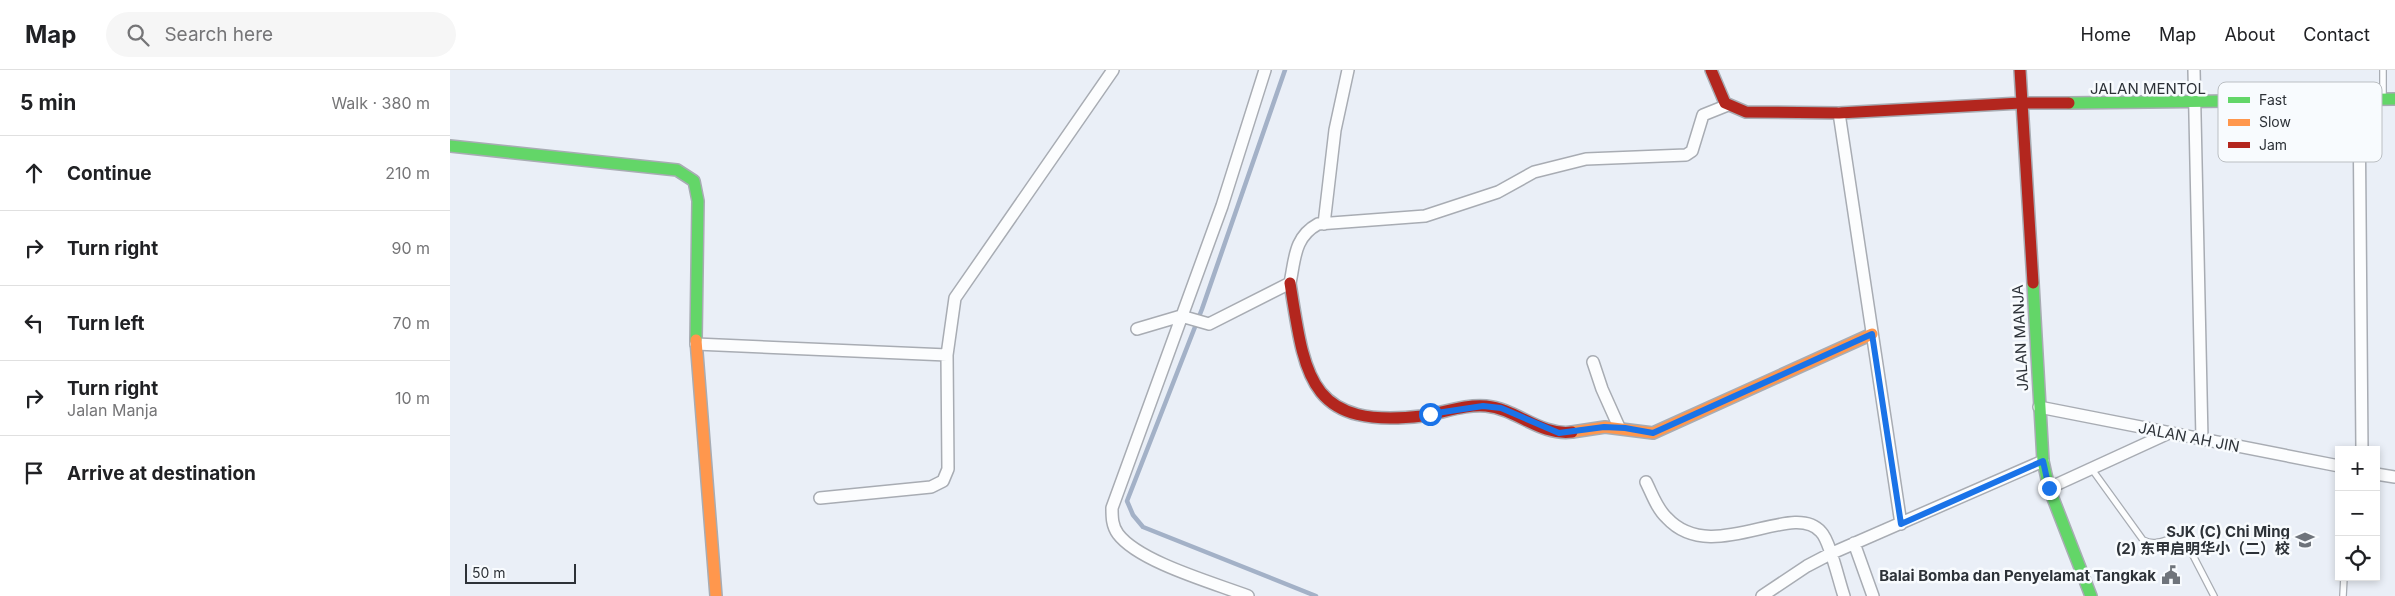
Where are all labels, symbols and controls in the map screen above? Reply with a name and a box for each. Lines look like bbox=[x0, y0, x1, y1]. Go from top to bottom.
search box bbox=[106, 12, 456, 57]
text: Map bbox=[25, 20, 76, 49]
icon: search bbox=[124, 21, 152, 49]
text: Search here bbox=[164, 23, 273, 46]
text: Home bbox=[2081, 24, 2131, 45]
text: Map bbox=[2159, 24, 2196, 45]
text: About bbox=[2224, 24, 2275, 45]
text: Contact bbox=[2303, 24, 2370, 45]
street label: JALAN MENTOL bbox=[2090, 79, 2206, 98]
legend bbox=[2218, 82, 2382, 162]
text: 5 min bbox=[20, 90, 76, 115]
text: Fast bbox=[2259, 91, 2287, 108]
text: Walk · 380 m bbox=[331, 93, 430, 113]
text: Slow bbox=[2259, 113, 2291, 130]
text: Jam bbox=[2259, 136, 2287, 153]
icon: ahead bbox=[20, 159, 48, 187]
text: Continue bbox=[67, 162, 152, 185]
text: 210 m bbox=[385, 163, 430, 183]
icon: right bbox=[20, 234, 48, 262]
text: Turn right bbox=[67, 237, 158, 260]
text: 90 m bbox=[391, 238, 430, 258]
street label: JALAN MANJA bbox=[2008, 284, 2032, 392]
icon: left bbox=[20, 309, 48, 337]
text: Turn left bbox=[67, 312, 145, 335]
text: 70 m bbox=[393, 313, 430, 333]
text: Turn right bbox=[67, 377, 158, 400]
icon: right bbox=[20, 384, 48, 412]
text: 10 m bbox=[395, 388, 430, 408]
text: Jalan Manja bbox=[67, 400, 158, 420]
route start bbox=[1419, 403, 1442, 426]
street label: JALAN AH JIN bbox=[2137, 418, 2241, 456]
map controls bbox=[2335, 446, 2380, 581]
button: + bbox=[2335, 446, 2380, 491]
icon: arrive bbox=[20, 459, 48, 487]
text: Arrive at destination bbox=[67, 462, 256, 485]
route end bbox=[2038, 477, 2061, 500]
button: − bbox=[2335, 491, 2380, 536]
place label: SJK (C) Chi Ming (2) 东甲启明华小（二）校 bbox=[2116, 522, 2290, 558]
school or university icon: SJK (C) Chi Ming (2) 东甲启明华小（二）校 bbox=[2294, 529, 2316, 551]
button: locate bbox=[2335, 536, 2380, 581]
scale bar bbox=[465, 561, 576, 584]
text: 50 m bbox=[472, 564, 506, 581]
public building icon: Balai Bomba dan Penyelamat Tangkak bbox=[2160, 564, 2182, 586]
place label: Balai Bomba dan Penyelamat Tangkak bbox=[1879, 566, 2156, 585]

